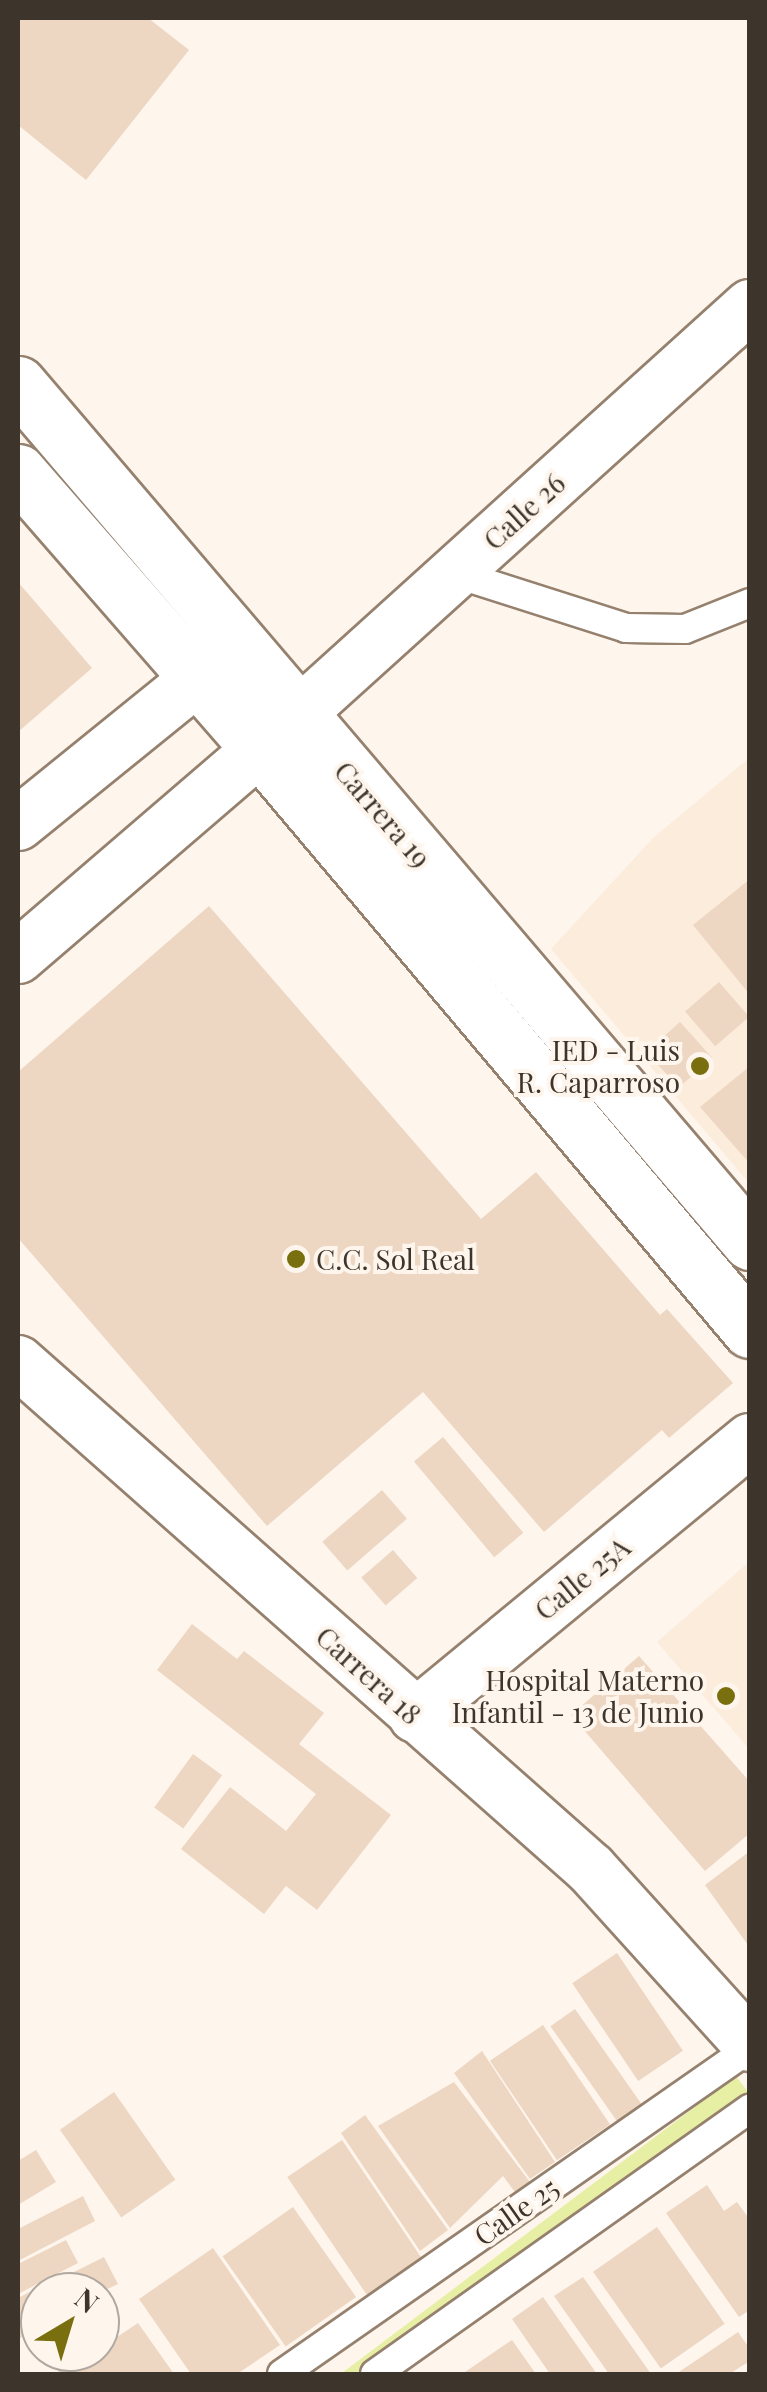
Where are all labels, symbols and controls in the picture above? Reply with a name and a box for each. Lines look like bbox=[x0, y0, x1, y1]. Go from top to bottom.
street label: Calle 26 bbox=[476, 466, 572, 556]
street label: Carrera 19 bbox=[328, 754, 438, 874]
place label: IED - Luis R. Caparroso bbox=[517, 1033, 680, 1099]
marker: IED - Luis R. Caparroso bbox=[689, 1055, 711, 1077]
place label: C.C. Sol Real bbox=[316, 1242, 475, 1276]
marker: C.C. Sol Real bbox=[285, 1248, 307, 1270]
street label: Calle 25A bbox=[528, 1529, 636, 1627]
street label: Carrera 18 bbox=[309, 1619, 429, 1731]
place label: Hospital Materno Infantil - 13 de Junio bbox=[452, 1663, 704, 1729]
marker: Hospital Materno Infantil - 13 de Junio bbox=[713, 1683, 739, 1709]
street label: Calle 25 bbox=[467, 2170, 565, 2252]
north arrow bbox=[20, 2272, 120, 2372]
text: N bbox=[68, 2279, 107, 2320]

